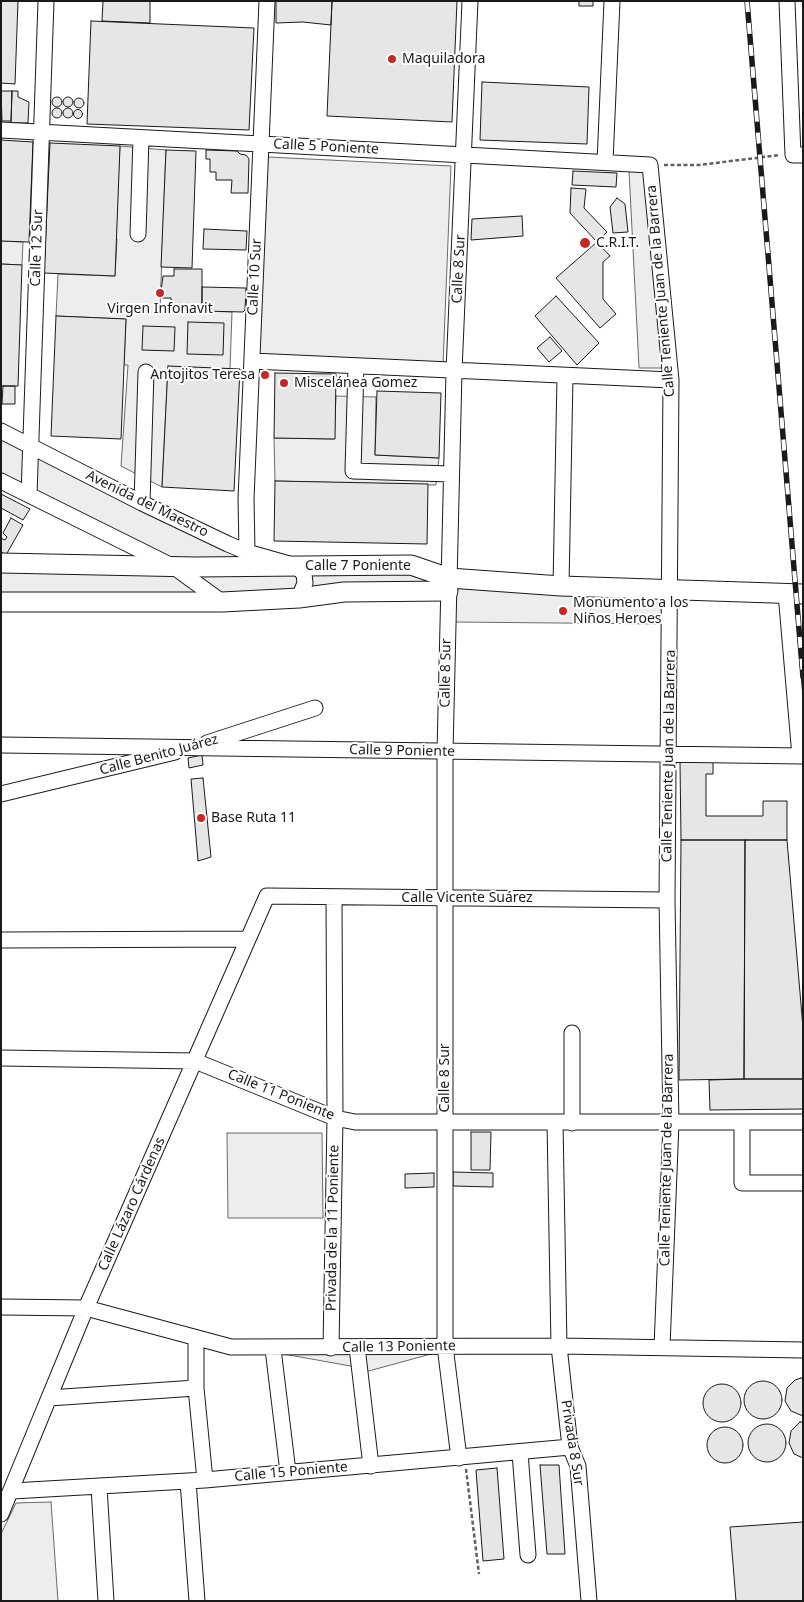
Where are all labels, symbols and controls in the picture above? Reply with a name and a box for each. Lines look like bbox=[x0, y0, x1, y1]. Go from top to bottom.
place label: Maquiladora bbox=[402, 51, 485, 67]
marker: Maquiladora bbox=[386, 53, 398, 65]
street label: Calle 5 Poniente bbox=[273, 136, 379, 158]
street label: Calle Teniente Juan de la Barrera bbox=[643, 184, 679, 398]
street label: Calle 12 Sur bbox=[27, 209, 47, 287]
street label: Calle 8 Sur bbox=[449, 234, 469, 304]
place label: C.R.I.T. bbox=[596, 235, 639, 251]
marker: C.R.I.T. bbox=[578, 236, 592, 250]
street label: Calle 10 Sur bbox=[245, 238, 265, 316]
marker: Virgen Infonavit bbox=[154, 287, 166, 299]
place label: Virgen Infonavit bbox=[107, 301, 213, 317]
place label: Antojitos Teresa bbox=[150, 367, 255, 383]
marker: Antojitos Teresa bbox=[259, 369, 271, 381]
place label: Miscelánea Gomez bbox=[294, 375, 417, 391]
marker: Miscelánea Gomez bbox=[278, 377, 290, 389]
street label: Avenida del Maestro bbox=[83, 467, 211, 541]
street label: Calle 7 Poniente bbox=[305, 558, 411, 574]
place label: Monumento a los Niños Heroes bbox=[573, 595, 689, 628]
marker: Monumento a los Niños Heroes bbox=[557, 605, 569, 617]
street label: Calle 8 Sur bbox=[437, 638, 455, 708]
street label: Calle Teniente Juan de la Barrera bbox=[659, 649, 679, 863]
street label: Calle Benito Juárez bbox=[98, 731, 220, 779]
street label: Calle 9 Poniente bbox=[349, 742, 455, 760]
place label: Base Ruta 11 bbox=[211, 810, 296, 826]
marker: Base Ruta 11 bbox=[195, 812, 207, 824]
street label: Calle Vicente Suárez bbox=[401, 890, 533, 906]
street label: Calle 8 Sur bbox=[437, 1043, 453, 1113]
street label: Calle Teniente Juan de la Barrera bbox=[657, 1053, 677, 1267]
street label: Calle 11 Poniente bbox=[225, 1066, 337, 1124]
street label: Calle Lázaro Cárdenas bbox=[95, 1135, 169, 1273]
street label: Privada de la 11 Poniente bbox=[323, 1145, 343, 1311]
street label: Calle 13 Poniente bbox=[342, 1338, 456, 1356]
street label: Privada 8 Sur bbox=[557, 1399, 587, 1487]
street label: Calle 15 Poniente bbox=[234, 1459, 348, 1485]

